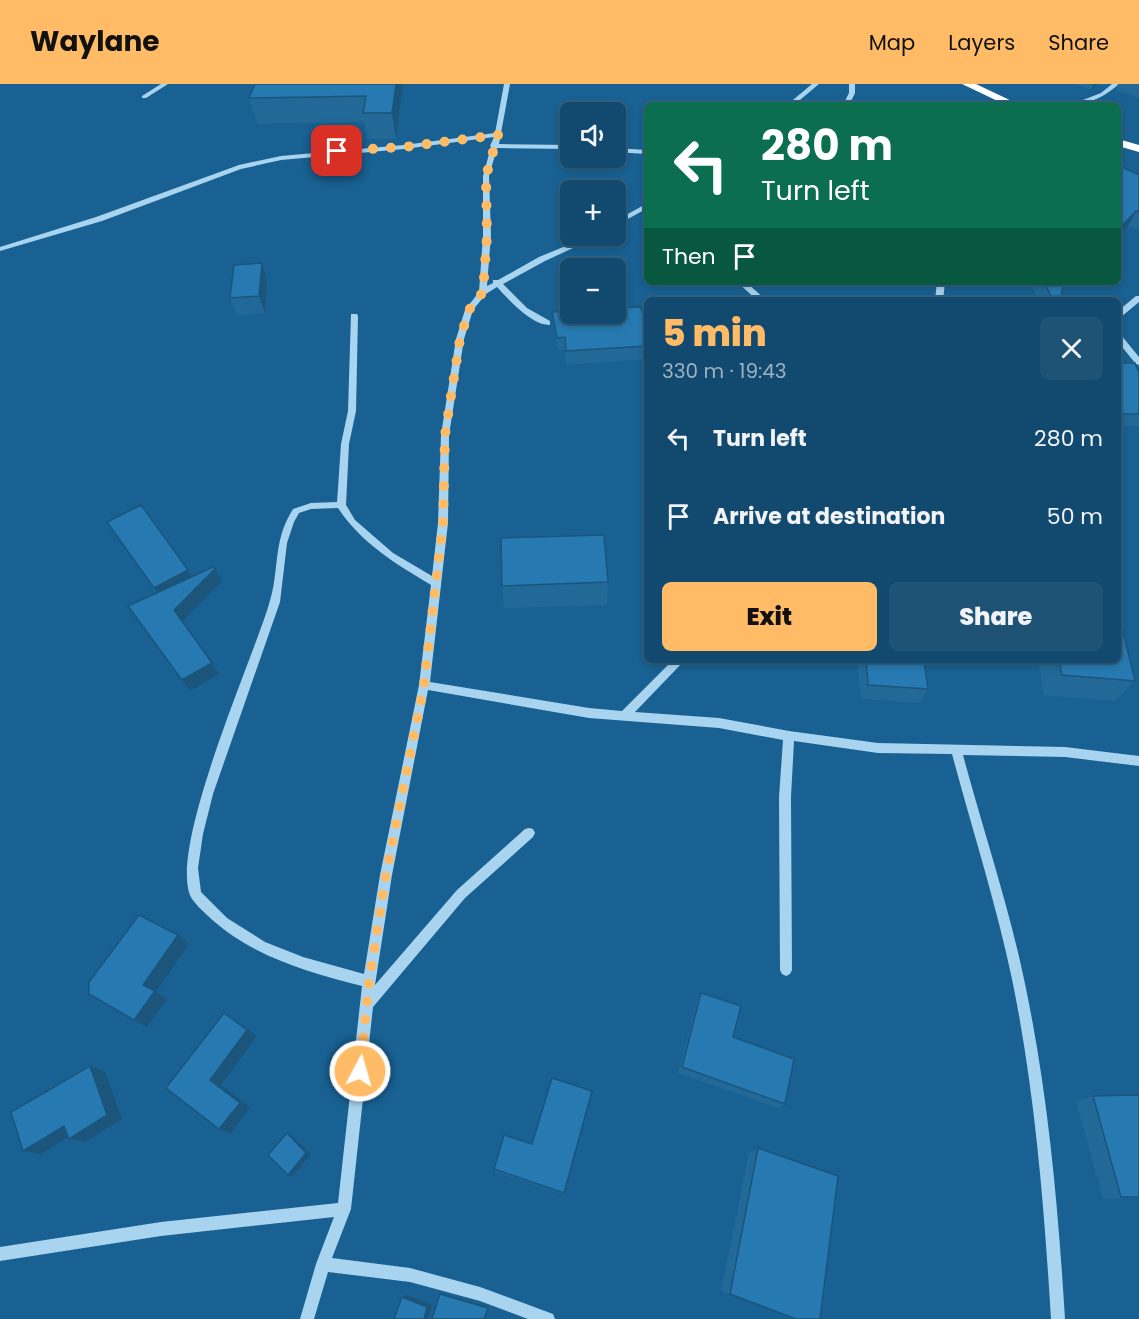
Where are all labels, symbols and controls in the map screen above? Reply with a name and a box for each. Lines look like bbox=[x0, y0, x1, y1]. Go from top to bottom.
text: Waylane bbox=[30, 22, 160, 61]
text: Map bbox=[869, 28, 915, 57]
text: Layers bbox=[948, 28, 1015, 57]
text: Share bbox=[1048, 28, 1109, 57]
map controls bbox=[560, 102, 626, 324]
button: sound bbox=[560, 102, 626, 168]
text: 280 m bbox=[761, 116, 893, 175]
pin bbox=[311, 125, 362, 176]
icon: left bbox=[662, 126, 740, 204]
icon: arrive bbox=[320, 134, 353, 167]
text: Turn left bbox=[761, 172, 870, 209]
button: + bbox=[560, 180, 626, 246]
icon: arrive bbox=[728, 240, 761, 273]
text: Then bbox=[662, 241, 716, 272]
button: − bbox=[560, 258, 626, 324]
text: 5 min bbox=[662, 308, 767, 359]
button: close bbox=[1040, 317, 1103, 380]
text: 330 m · 19:43 bbox=[662, 357, 787, 385]
icon: left bbox=[662, 422, 695, 455]
text: Turn left bbox=[713, 423, 807, 454]
text: 280 m bbox=[1034, 423, 1103, 454]
icon: arrive bbox=[662, 500, 695, 533]
text: Arrive at destination bbox=[713, 501, 945, 532]
text: 50 m bbox=[1047, 501, 1103, 532]
button: Exit bbox=[662, 582, 877, 651]
button: Share bbox=[889, 582, 1103, 651]
position arrow bbox=[328, 1039, 392, 1103]

